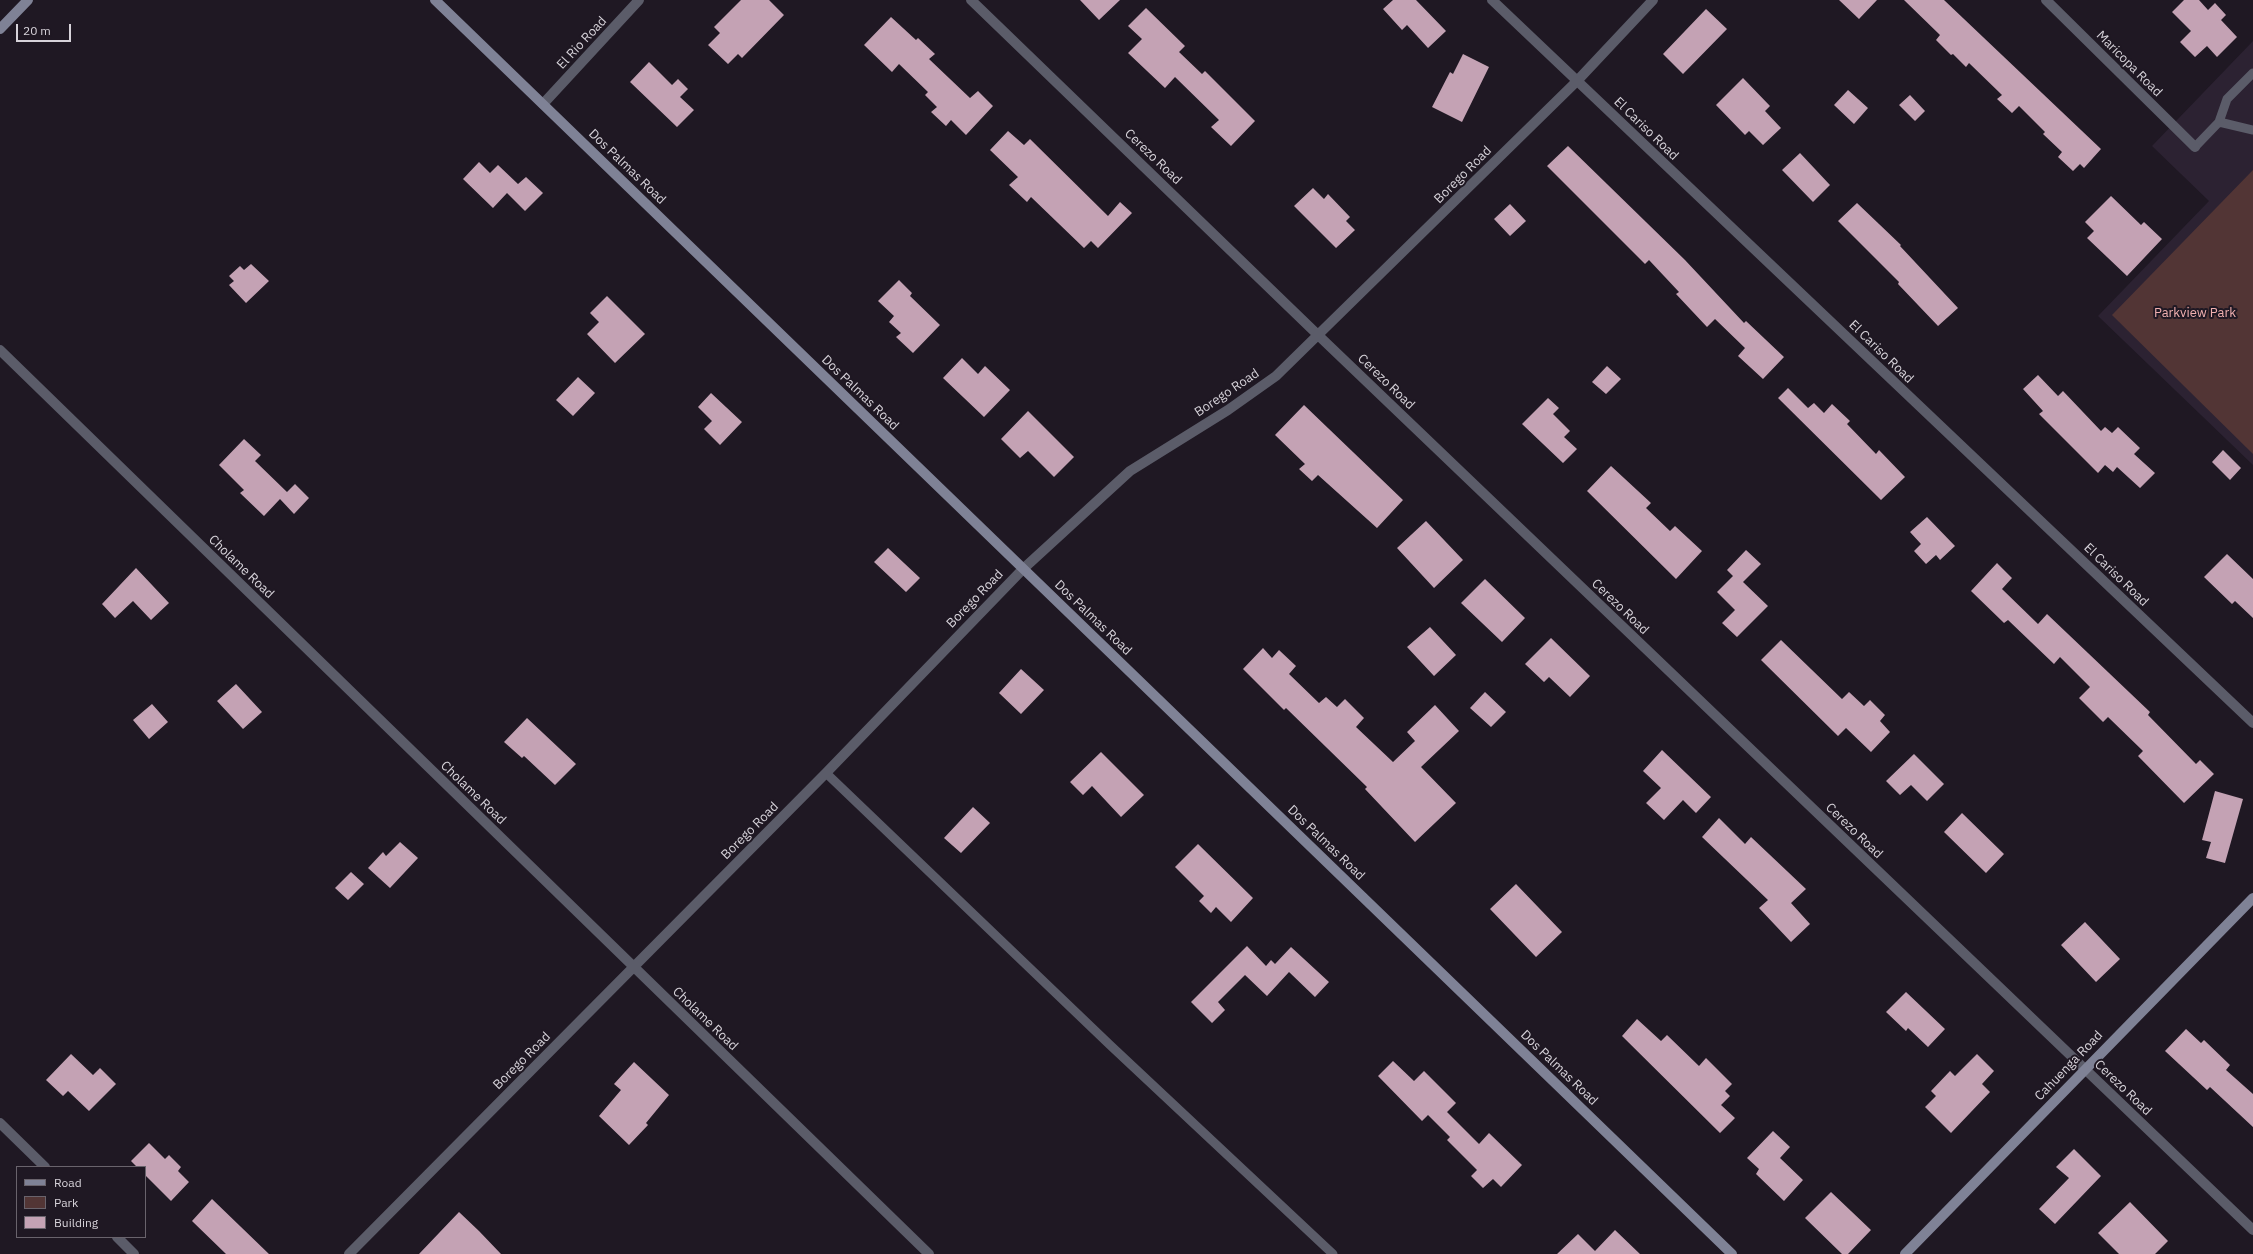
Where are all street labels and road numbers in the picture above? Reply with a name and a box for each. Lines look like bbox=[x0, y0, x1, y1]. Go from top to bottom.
street label: El Rio Road bbox=[554, 14, 610, 72]
street label: Maricopa Road bbox=[2093, 28, 2165, 100]
street label: El Cariso Road bbox=[1610, 94, 1682, 164]
street label: Dos Palmas Road bbox=[585, 126, 669, 208]
street label: Cerezo Road bbox=[1121, 126, 1185, 188]
street label: Borego Road bbox=[1431, 143, 1495, 207]
street label: El Cariso Road bbox=[1845, 317, 1917, 387]
street label: Cerezo Road bbox=[1354, 351, 1418, 413]
street label: Dos Palmas Road bbox=[818, 352, 902, 434]
street label: Borego Road bbox=[1192, 366, 1262, 420]
street label: Cholame Road bbox=[205, 532, 277, 602]
street label: El Cariso Road bbox=[2080, 540, 2152, 610]
street label: Borego Road bbox=[943, 567, 1007, 631]
street label: Cerezo Road bbox=[1588, 576, 1652, 638]
street label: Dos Palmas Road bbox=[1051, 577, 1135, 659]
street label: Cholame Road bbox=[437, 758, 509, 828]
street label: Borego Road bbox=[718, 799, 782, 863]
street label: Cerezo Road bbox=[1822, 800, 1886, 862]
street label: Dos Palmas Road bbox=[1284, 802, 1368, 884]
street label: Cholame Road bbox=[669, 984, 741, 1054]
street label: Dos Palmas Road bbox=[1517, 1027, 1601, 1109]
street label: Cahuenga Road bbox=[2032, 1028, 2106, 1104]
street label: Borego Road bbox=[490, 1029, 554, 1093]
street label: Cerezo Road bbox=[2091, 1057, 2155, 1119]

